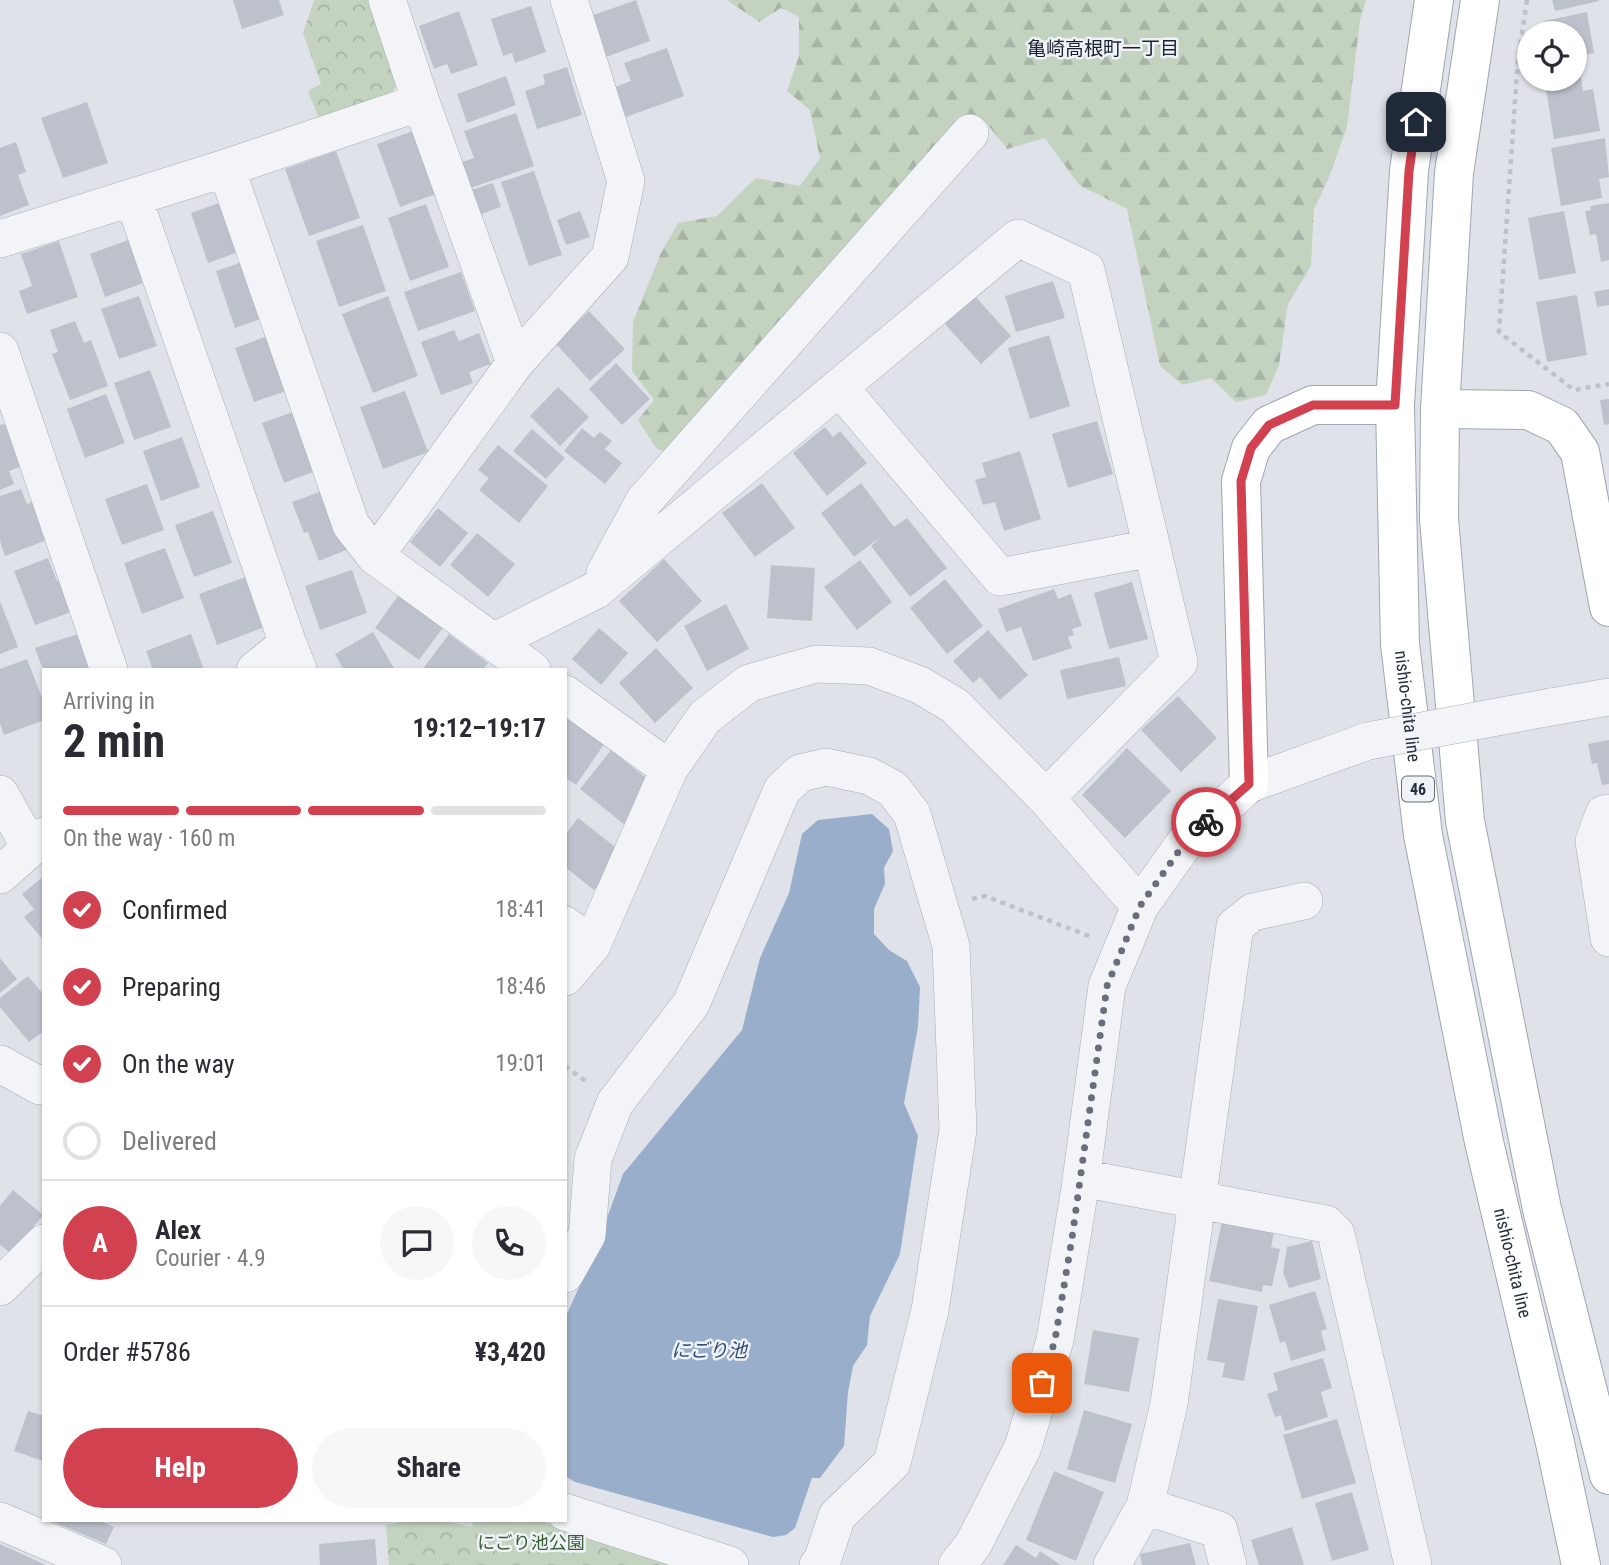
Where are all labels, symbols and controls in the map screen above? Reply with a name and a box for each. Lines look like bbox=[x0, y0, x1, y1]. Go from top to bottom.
map controls bbox=[1517, 21, 1587, 91]
button: locate bbox=[1517, 21, 1587, 91]
district label: 亀崎高根町一丁目 bbox=[1027, 37, 1179, 60]
pin bbox=[1386, 92, 1446, 152]
icon: home bbox=[1397, 103, 1435, 141]
street label: nishio-chita line bbox=[1391, 649, 1425, 763]
text: Arriving in bbox=[63, 688, 155, 715]
text: 19:12–19:17 bbox=[412, 713, 546, 743]
text: 2 min bbox=[63, 714, 165, 768]
road number: 46 bbox=[1402, 776, 1434, 802]
courier bbox=[1171, 787, 1241, 857]
icon: bike bbox=[1187, 803, 1225, 841]
text: On the way · 160 m bbox=[63, 825, 235, 852]
icon: check bbox=[63, 891, 101, 929]
text: Confirmed bbox=[122, 895, 228, 925]
text: 18:41 bbox=[495, 896, 546, 923]
icon: check bbox=[63, 968, 101, 1006]
text: Preparing bbox=[122, 972, 221, 1002]
text: 18:46 bbox=[495, 973, 546, 1000]
icon: check bbox=[63, 1045, 101, 1083]
text: On the way bbox=[122, 1049, 235, 1079]
text: 19:01 bbox=[495, 1050, 546, 1077]
text: Delivered bbox=[122, 1126, 217, 1156]
button: chat bbox=[380, 1206, 454, 1280]
button: phone bbox=[472, 1206, 546, 1280]
street label: nishio-chita line bbox=[1490, 1206, 1536, 1320]
text: Alex bbox=[155, 1215, 201, 1245]
text: A bbox=[92, 1228, 108, 1258]
text: Courier · 4.9 bbox=[155, 1245, 266, 1272]
text: Order #5786 bbox=[63, 1337, 191, 1367]
text: ¥3,420 bbox=[475, 1337, 546, 1367]
water label: にごり池 bbox=[671, 1339, 749, 1362]
pin bbox=[1012, 1353, 1072, 1413]
icon: bag bbox=[1023, 1364, 1061, 1402]
button: Help bbox=[63, 1428, 298, 1508]
button: Share bbox=[312, 1428, 546, 1508]
park label: にごり池公園 bbox=[477, 1532, 585, 1553]

